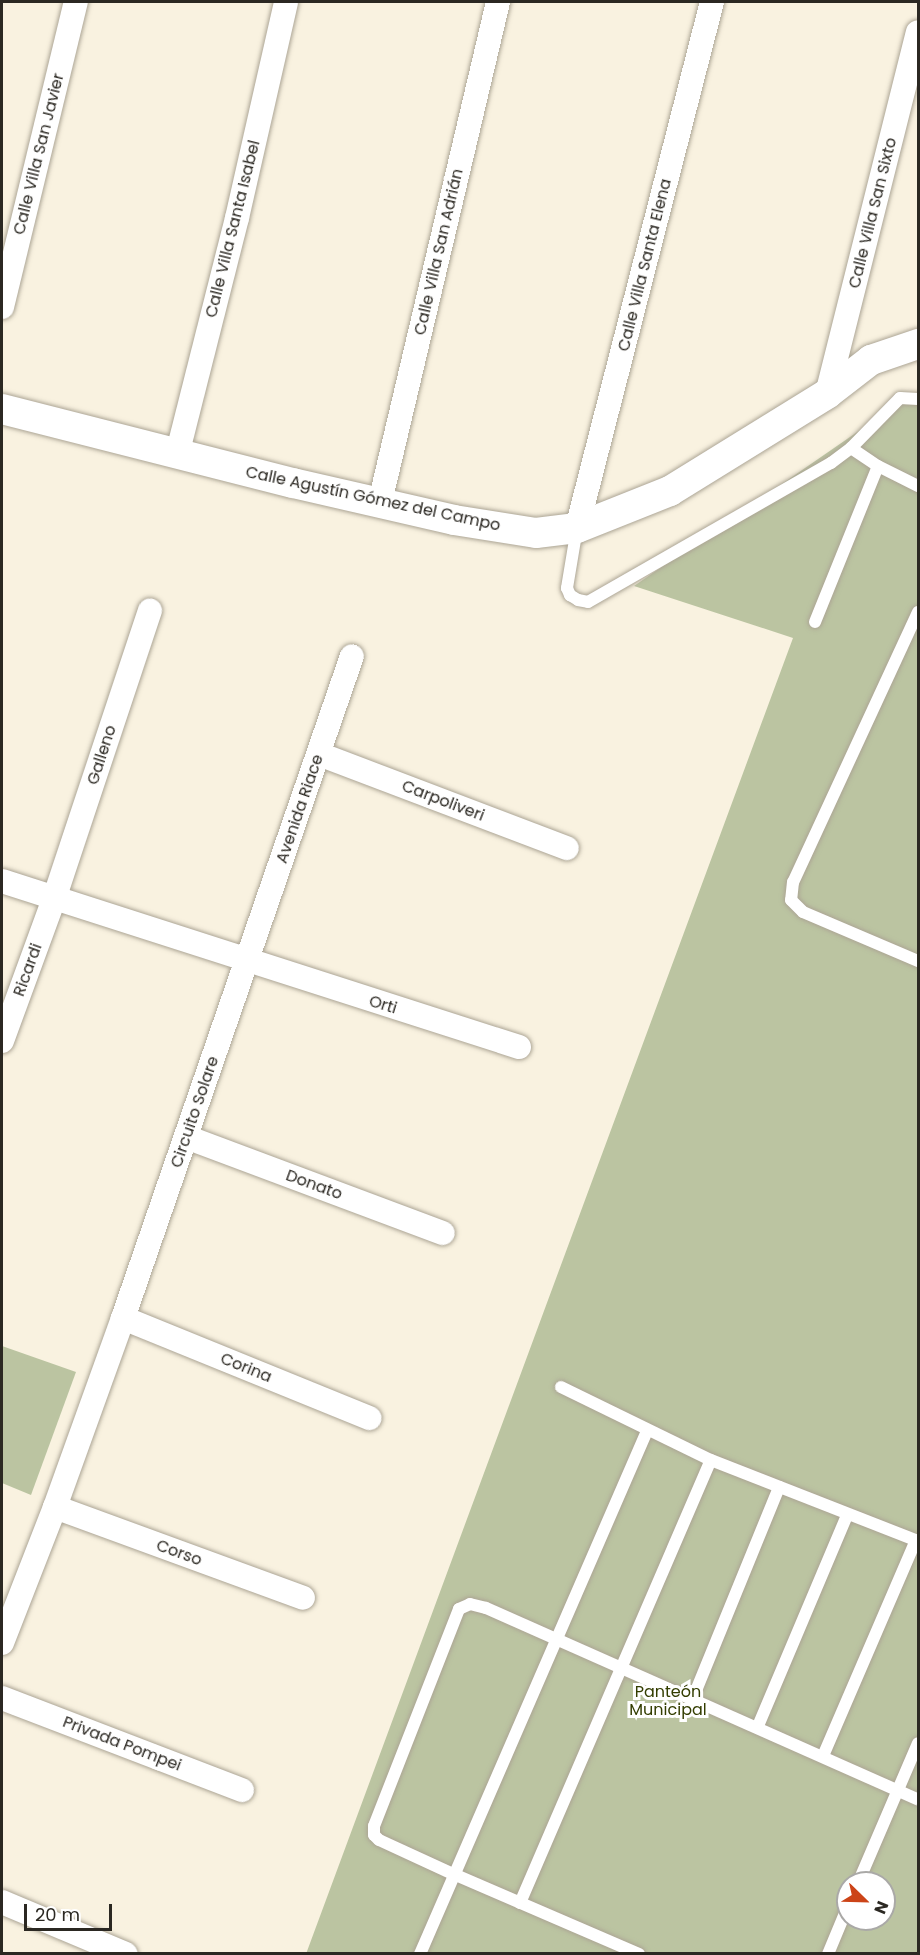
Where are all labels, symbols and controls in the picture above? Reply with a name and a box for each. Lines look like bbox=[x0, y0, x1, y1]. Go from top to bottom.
street label: Calle Villa San Javier bbox=[10, 71, 68, 237]
street label: Calle Villa San Sixto bbox=[845, 136, 901, 290]
street label: Calle Villa Santa Isabel bbox=[202, 138, 264, 320]
street label: Calle Villa San Adrián bbox=[411, 167, 467, 337]
street label: Calle Villa Santa Elena bbox=[614, 177, 676, 353]
street label: Calle Agustín Gómez del Campo bbox=[244, 463, 502, 535]
street label: Galleno bbox=[83, 723, 121, 787]
street label: Avenida Riace bbox=[272, 752, 328, 866]
street label: Carpoliveri bbox=[399, 776, 487, 826]
street label: Ricardi bbox=[10, 941, 46, 999]
street label: Orti bbox=[367, 992, 399, 1018]
street label: Circuito Solare bbox=[167, 1054, 223, 1170]
street label: Donato bbox=[283, 1166, 345, 1204]
street label: Corina bbox=[218, 1349, 274, 1387]
street label: Corso bbox=[154, 1536, 204, 1570]
park label: Panteón Municipal bbox=[629, 1682, 707, 1720]
street label: Privada Pompei bbox=[60, 1713, 184, 1775]
north arrow bbox=[836, 1871, 896, 1931]
scale bar bbox=[27, 1892, 116, 1930]
text: N bbox=[868, 1897, 894, 1917]
text: 20 m bbox=[35, 1902, 80, 1927]

